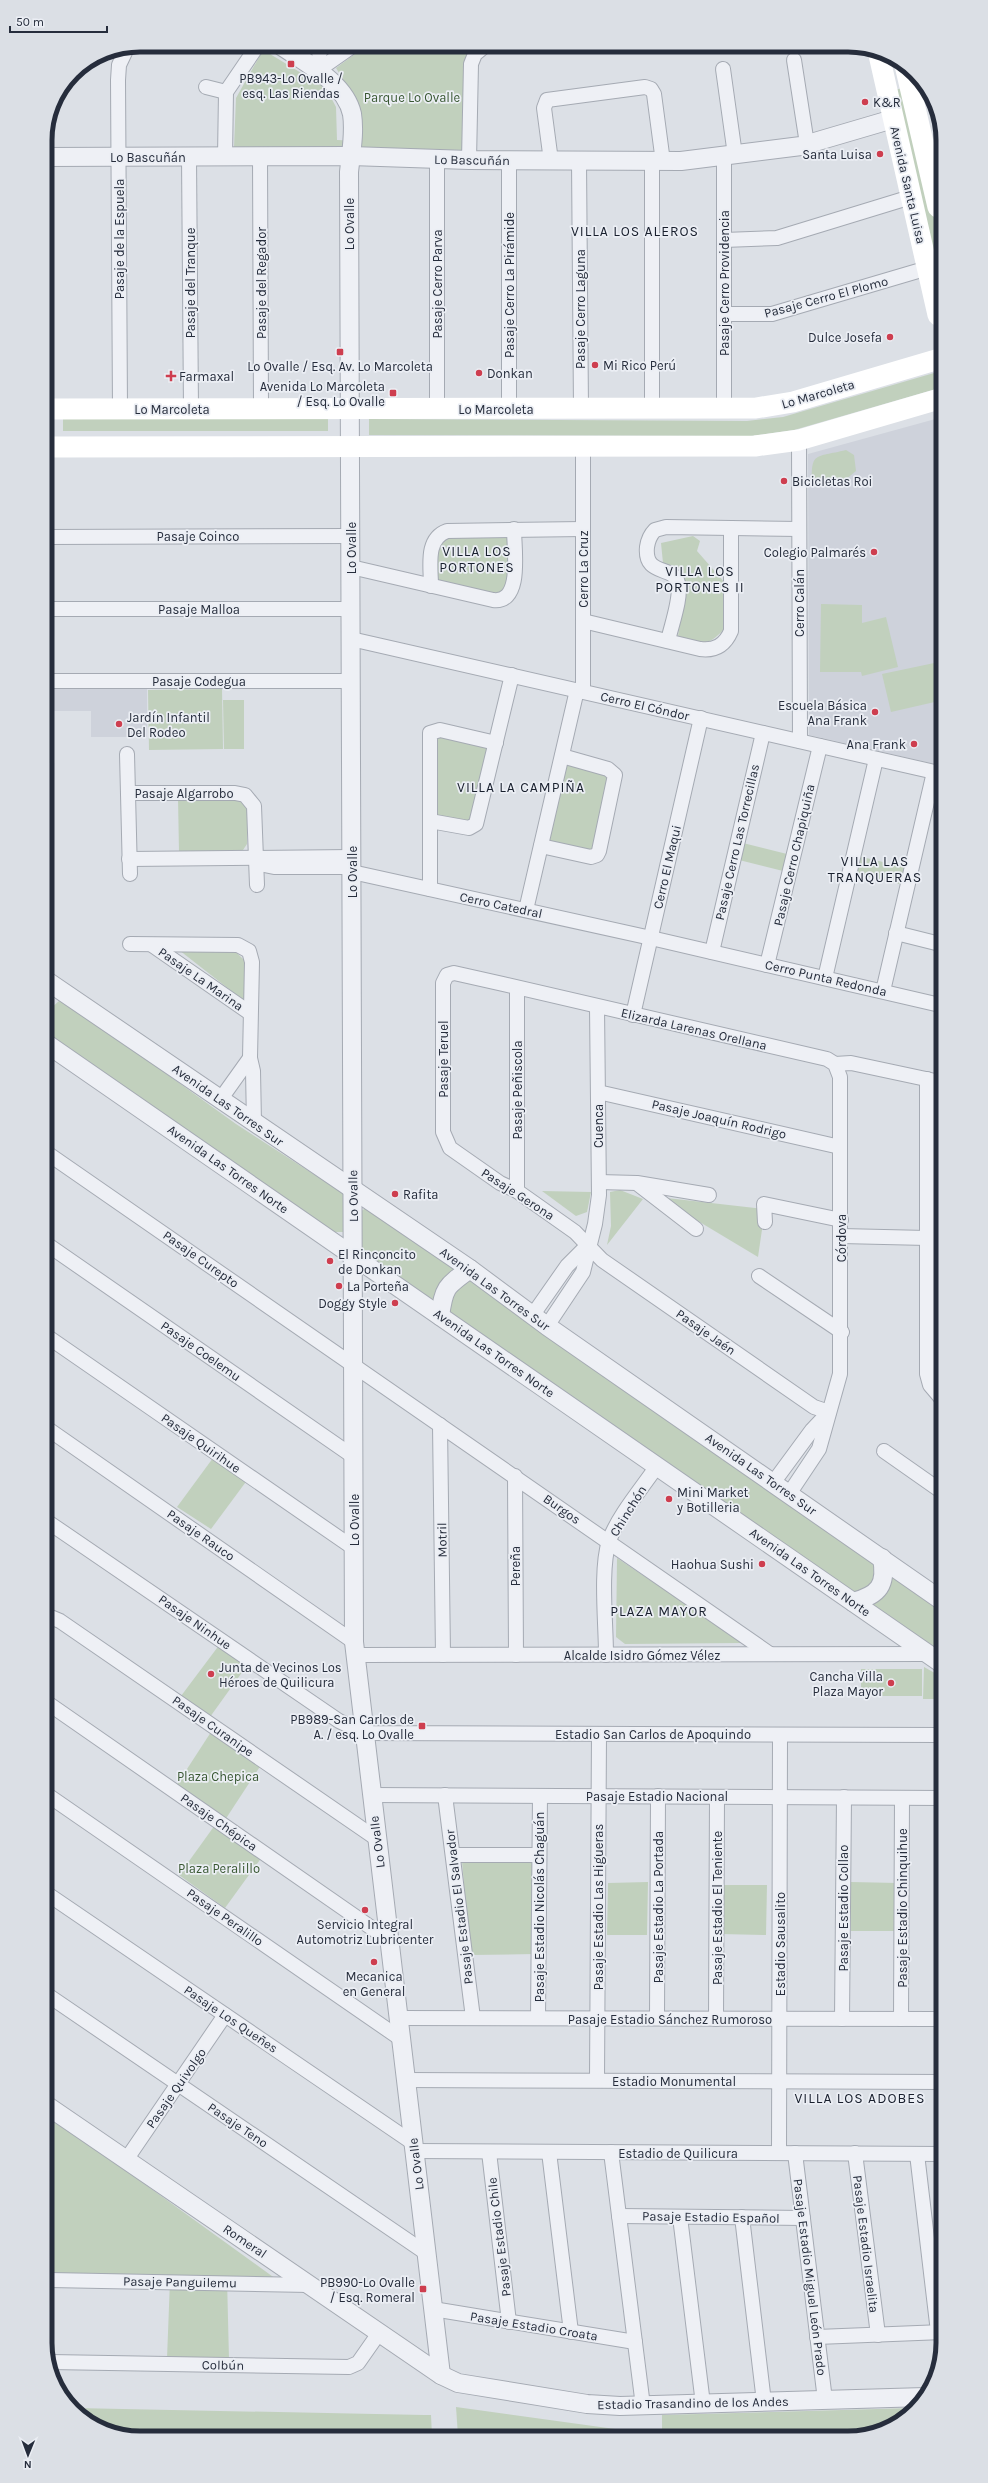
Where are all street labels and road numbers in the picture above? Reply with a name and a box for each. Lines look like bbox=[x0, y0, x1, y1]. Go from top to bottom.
street label: Avenida Santa Luisa bbox=[887, 125, 929, 245]
street label: Lo Bascuñán bbox=[110, 150, 186, 165]
street label: Lo Bascuñán bbox=[434, 152, 510, 168]
street label: Pasaje de la Espuela bbox=[112, 179, 127, 299]
street label: Lo Ovalle bbox=[342, 198, 357, 250]
street label: Pasaje Cerro Providencia bbox=[717, 210, 732, 356]
street label: Pasaje Cerro La Pirámide bbox=[502, 212, 517, 358]
street label: Pasaje del Tranque bbox=[183, 227, 199, 338]
street label: Pasaje del Regador bbox=[254, 227, 269, 339]
street label: Pasaje Cerro Parva bbox=[430, 229, 445, 339]
street label: Pasaje Cerro Laguna bbox=[573, 249, 588, 369]
street label: Pasaje Cerro El Plomo bbox=[762, 273, 890, 321]
street label: Lo Marcoleta bbox=[780, 376, 856, 412]
street label: Lo Marcoleta bbox=[134, 402, 210, 417]
street label: Lo Marcoleta bbox=[458, 402, 534, 417]
street label: Lo Ovalle bbox=[344, 522, 359, 574]
street label: Pasaje Coinco bbox=[157, 529, 239, 544]
street label: Cerro La Cruz bbox=[576, 530, 591, 608]
street label: Cerro Calán bbox=[792, 569, 807, 637]
street label: Pasaje Malloa bbox=[158, 602, 240, 617]
street label: Pasaje Codegua bbox=[152, 674, 246, 689]
street label: Cerro El Cóndor bbox=[599, 688, 691, 724]
street label: Pasaje Cerro Las Torrecillas bbox=[712, 762, 762, 922]
street label: Pasaje Cerro Chapiquiña bbox=[770, 783, 819, 928]
street label: Pasaje Algarrobo bbox=[134, 786, 234, 801]
street label: Cerro El Maqui bbox=[650, 824, 685, 911]
street label: Lo Ovalle bbox=[345, 846, 360, 898]
street label: Cerro Catedral bbox=[458, 889, 544, 921]
street label: Pasaje La Marina bbox=[156, 944, 246, 1014]
street label: Cerro Punta Redonda bbox=[764, 957, 888, 999]
street label: Elizarda Larenas Orellana bbox=[619, 1005, 769, 1053]
street label: Pasaje Teruel bbox=[436, 1020, 451, 1098]
street label: Pasaje Peñiscola bbox=[510, 1040, 525, 1140]
street label: Avenida Las Torres Sur bbox=[170, 1061, 287, 1149]
street label: Pasaje Joaquín Rodrigo bbox=[650, 1096, 788, 1143]
street label: Cuenca bbox=[591, 1104, 606, 1148]
street label: Avenida Las Torres Norte bbox=[165, 1122, 292, 1217]
street label: Pasaje Gerona bbox=[479, 1165, 557, 1223]
street label: Lo Ovalle bbox=[345, 1169, 361, 1222]
street label: Córdova bbox=[834, 1214, 849, 1262]
street label: Pasaje Curepto bbox=[160, 1227, 242, 1291]
street label: Avenida Las Torres Sur bbox=[437, 1244, 553, 1334]
street label: Avenida Las Torres Norte bbox=[431, 1306, 558, 1401]
street label: Pasaje Jaén bbox=[673, 1306, 739, 1358]
street label: Pasaje Coelemu bbox=[158, 1318, 244, 1384]
street label: Pasaje Quirihue bbox=[158, 1410, 244, 1476]
street label: Avenida Las Torres Sur bbox=[703, 1430, 820, 1518]
street label: Chinchón bbox=[607, 1483, 649, 1539]
street label: Burgos bbox=[541, 1491, 584, 1527]
street label: Lo Ovalle bbox=[347, 1494, 362, 1546]
street label: Pasaje Rauco bbox=[164, 1506, 238, 1564]
street label: Motril bbox=[434, 1522, 450, 1558]
street label: Avenida Las Torres Norte bbox=[747, 1525, 874, 1620]
street label: Pereña bbox=[508, 1546, 523, 1586]
street label: Pasaje Ninhue bbox=[156, 1591, 234, 1653]
street label: Alcalde Isidro Gómez Vélez bbox=[564, 1648, 720, 1663]
street label: Pasaje Curanipe bbox=[169, 1692, 257, 1760]
street label: Estadio San Carlos de Apoquindo bbox=[555, 1727, 751, 1743]
street label: Pasaje Estadio Nacional bbox=[586, 1789, 728, 1804]
street label: Pasaje Chépica bbox=[178, 1790, 260, 1854]
street label: Pasaje Estadio Nicolás Chaguán bbox=[532, 1812, 547, 2002]
street label: Lo Ovalle bbox=[366, 1815, 388, 1869]
street label: Pasaje Estadio Las Higueras bbox=[591, 1824, 606, 1990]
street label: Pasaje Estadio El Salvador bbox=[442, 1828, 476, 1985]
street label: Pasaje Estadio Chinquihue bbox=[895, 1828, 911, 1988]
street label: Pasaje Estadio La Portada bbox=[651, 1831, 666, 1983]
street label: Pasaje Estadio El Teniente bbox=[710, 1831, 725, 1985]
street label: Pasaje Estadio Collao bbox=[836, 1845, 851, 1971]
street label: Pasaje Peralillo bbox=[184, 1885, 266, 1949]
street label: Estadio Sausalito bbox=[773, 1892, 788, 1996]
street label: Pasaje Los Queñes bbox=[181, 1982, 281, 2056]
street label: Pasaje Estadio Sánchez Rumoroso bbox=[568, 2012, 772, 2027]
street label: Pasaje Quivolgo bbox=[143, 2045, 209, 2131]
street label: Estadio Monumental bbox=[612, 2074, 736, 2089]
street label: Pasaje Teno bbox=[205, 2099, 271, 2151]
street label: Lo Ovalle bbox=[405, 2137, 427, 2191]
street label: Estadio de Quilicura bbox=[618, 2146, 738, 2161]
street label: Pasaje Estadio Israelita bbox=[850, 2174, 882, 2314]
street label: Pasaje Estadio Chile bbox=[484, 2176, 514, 2298]
street label: Pasaje Estadio Miguel León Prado bbox=[790, 2178, 830, 2376]
street label: Pasaje Estadio Español bbox=[642, 2208, 780, 2226]
street label: Romeral bbox=[220, 2221, 270, 2261]
street label: Pasaje Panguilemu bbox=[123, 2274, 237, 2290]
street label: Pasaje Estadio Croata bbox=[469, 2308, 599, 2344]
street label: Colbún bbox=[202, 2357, 244, 2373]
street label: Estadio Trasandino de los Andes bbox=[597, 2394, 789, 2412]

